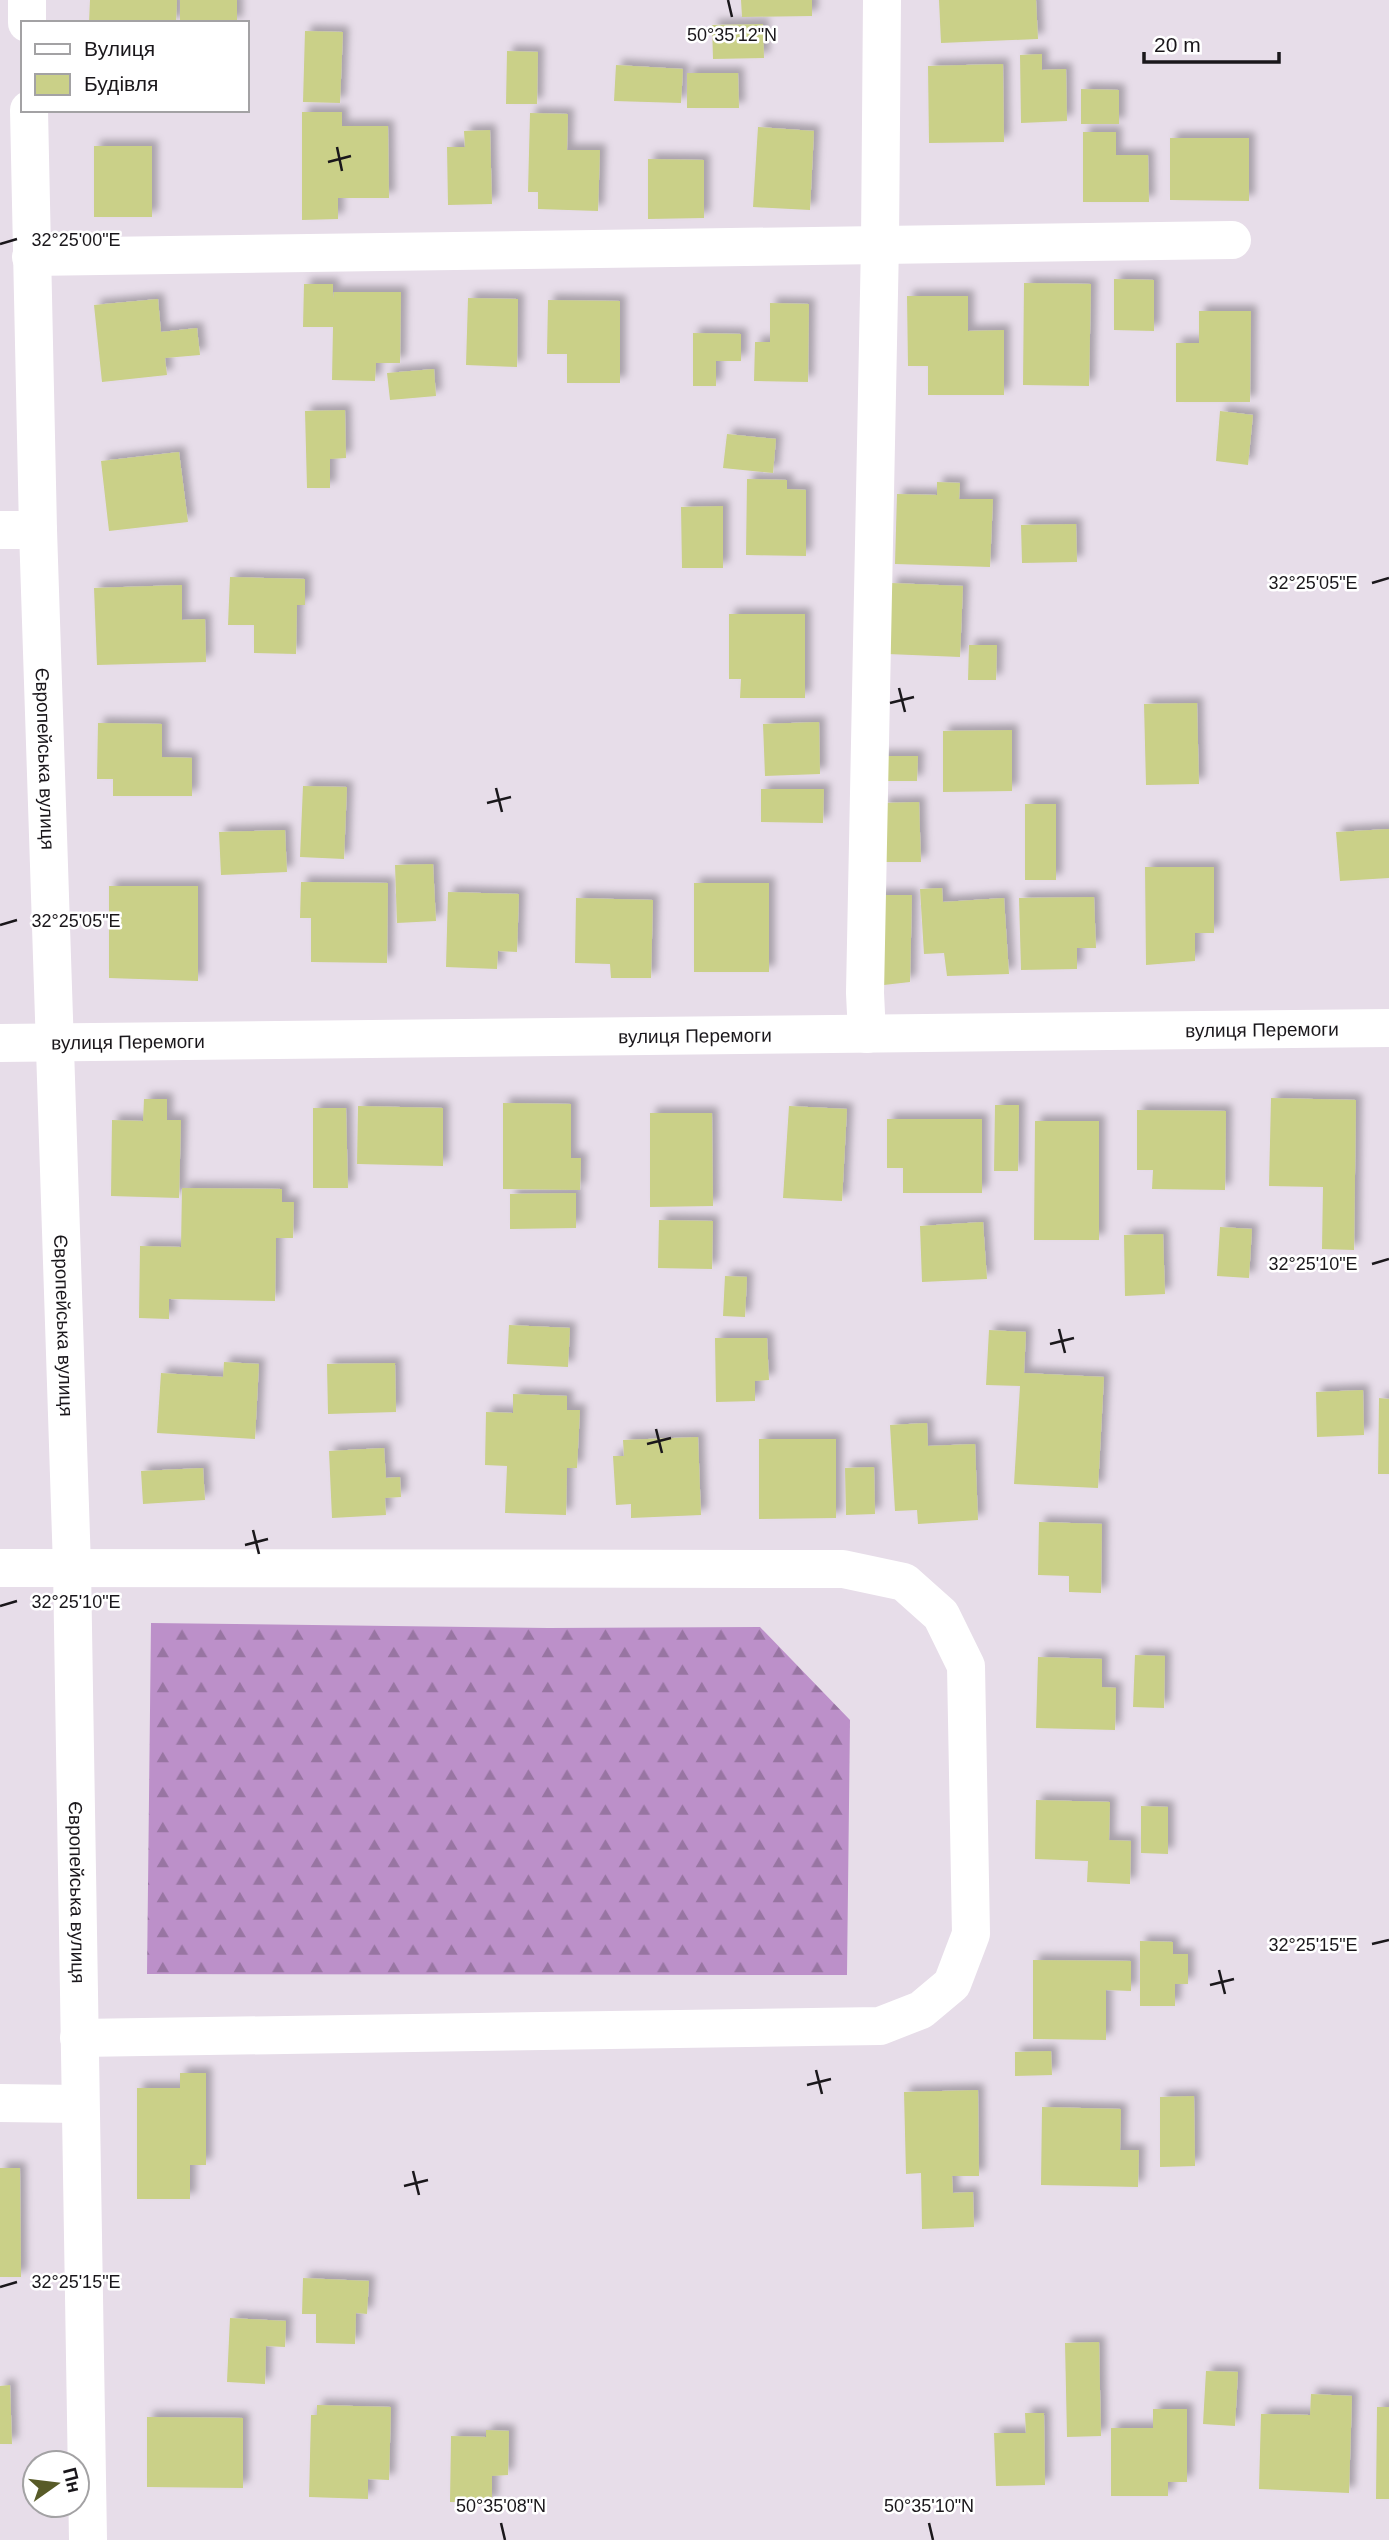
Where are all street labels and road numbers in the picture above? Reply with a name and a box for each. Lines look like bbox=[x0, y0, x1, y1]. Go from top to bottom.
street label: Європейська вулиця bbox=[32, 667, 58, 850]
street label: вулиця Перемоги bbox=[1185, 1019, 1339, 1041]
street label: вулиця Перемоги bbox=[618, 1025, 772, 1047]
street label: вулиця Перемоги bbox=[51, 1031, 205, 1053]
street label: Європейська вулиця bbox=[50, 1234, 77, 1417]
street label: Європейська вулиця bbox=[65, 1801, 89, 1984]

